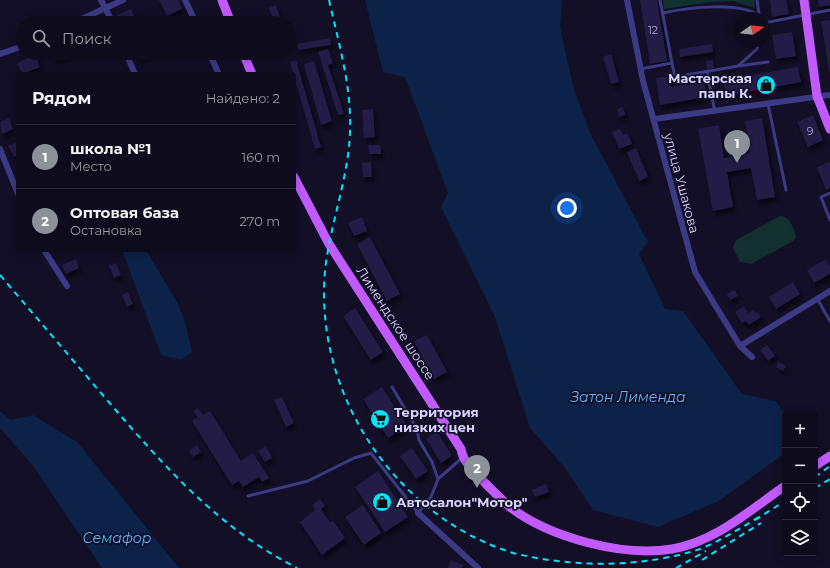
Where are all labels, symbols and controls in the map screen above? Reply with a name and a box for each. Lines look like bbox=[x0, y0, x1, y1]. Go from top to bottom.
north arrow bbox=[734, 12, 770, 48]
search box bbox=[16, 16, 296, 60]
house number: 12 bbox=[648, 23, 658, 37]
icon: search bbox=[30, 27, 52, 49]
text: Поиск bbox=[62, 29, 111, 48]
place label: Мастерская папы К. bbox=[668, 70, 752, 101]
shop icon: Мастерская папы К. bbox=[755, 74, 777, 96]
text: Рядом bbox=[32, 88, 91, 108]
text: Найдено: 2 bbox=[206, 90, 280, 106]
house number: 9 bbox=[807, 124, 814, 138]
street label: улица Ушакова bbox=[661, 130, 703, 235]
pin: 1 bbox=[724, 130, 750, 163]
text: школа №1 bbox=[70, 139, 151, 158]
text: 1 bbox=[42, 149, 48, 165]
text: 160 m bbox=[242, 149, 280, 165]
text: Место bbox=[70, 158, 112, 174]
your location bbox=[557, 198, 577, 218]
text: Оптовая база bbox=[70, 203, 179, 222]
text: 2 bbox=[41, 213, 49, 229]
text: 270 m bbox=[239, 213, 280, 229]
text: Остановка bbox=[70, 222, 142, 238]
street label: Лимендское шоссе bbox=[353, 263, 439, 383]
water label: Затон Лименда bbox=[569, 388, 686, 406]
place label: Территория низких цен bbox=[394, 404, 479, 435]
supermarket icon: Территория низких цен bbox=[369, 408, 391, 430]
map controls bbox=[782, 412, 818, 556]
button: + bbox=[782, 412, 818, 448]
button: − bbox=[782, 448, 818, 484]
pin: 2 bbox=[464, 455, 490, 488]
button: locate bbox=[782, 484, 818, 520]
shop icon: Автосалон"Мотор" bbox=[371, 491, 393, 513]
place label: Автосалон"Мотор" bbox=[396, 494, 528, 510]
button: layers bbox=[782, 520, 818, 556]
water label: Семафор bbox=[83, 529, 151, 547]

